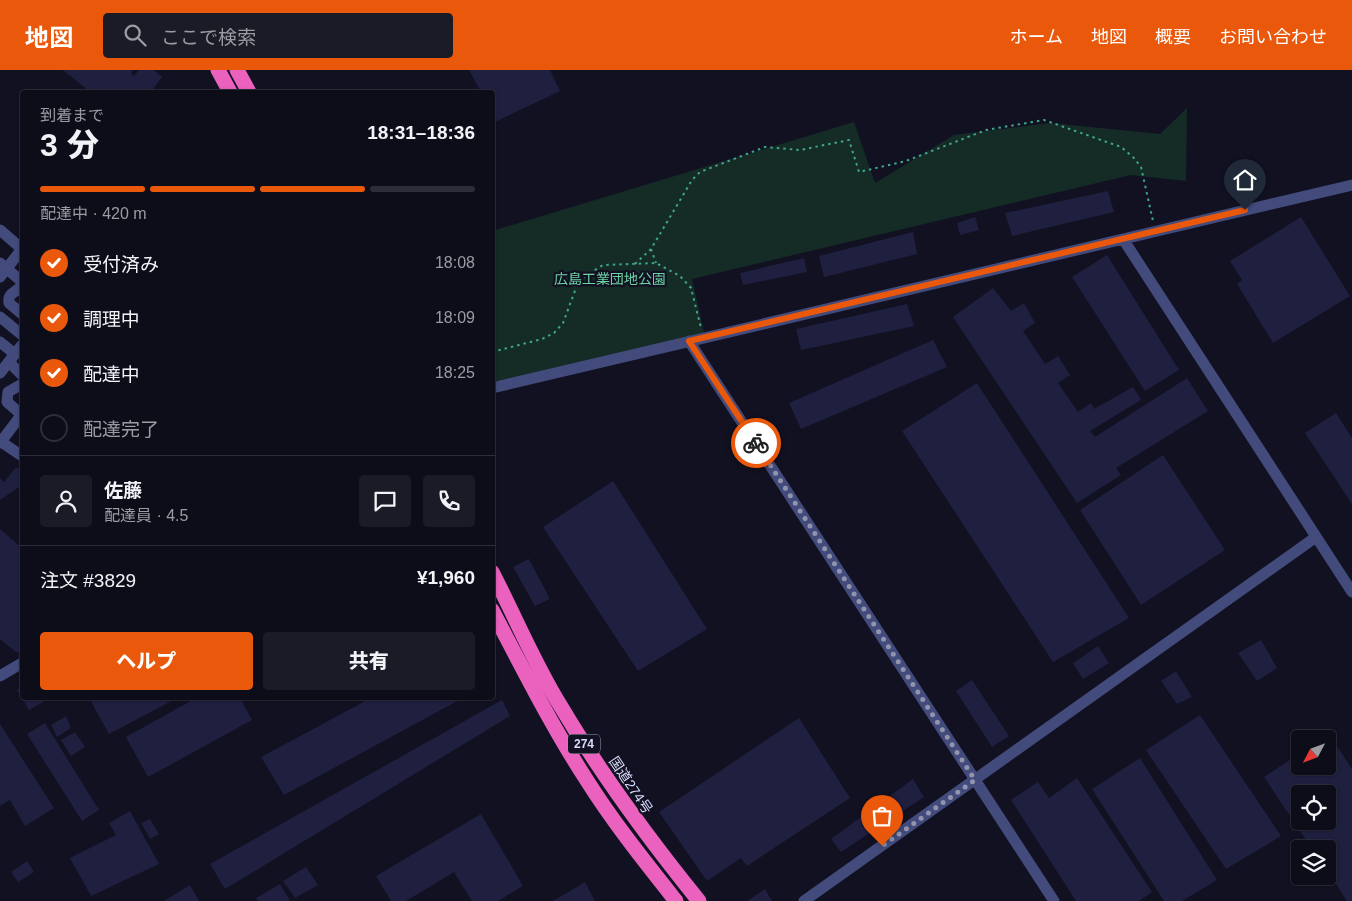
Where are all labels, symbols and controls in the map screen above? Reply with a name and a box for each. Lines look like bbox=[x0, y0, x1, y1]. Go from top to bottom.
search box bbox=[103, 13, 453, 58]
icon: search bbox=[121, 21, 149, 49]
text: 地図 bbox=[25, 24, 73, 51]
text: ここで検索 bbox=[161, 27, 256, 48]
text: ホーム bbox=[1010, 27, 1063, 47]
text: 地図 bbox=[1091, 27, 1127, 47]
text: 概要 bbox=[1155, 27, 1191, 47]
text: お問い合わせ bbox=[1219, 27, 1327, 47]
text: 到着まで bbox=[40, 107, 104, 124]
text: 18:31–18:36 bbox=[367, 122, 475, 143]
text: 3 分 bbox=[40, 127, 99, 163]
pin bbox=[1224, 159, 1266, 210]
icon: home bbox=[1231, 166, 1259, 194]
text: 配達中 · 420 m bbox=[40, 205, 147, 222]
icon: check bbox=[40, 249, 68, 277]
text: 受付済み bbox=[83, 254, 159, 275]
text: 18:08 bbox=[435, 254, 475, 271]
park label: 広島工業団地公園 bbox=[554, 271, 666, 287]
icon: check bbox=[40, 304, 68, 332]
text: 調理中 bbox=[83, 309, 140, 330]
text: 18:09 bbox=[435, 309, 475, 326]
icon: check bbox=[40, 359, 68, 387]
text: 配達中 bbox=[83, 364, 140, 385]
text: 18:25 bbox=[435, 364, 475, 381]
courier bbox=[731, 418, 781, 468]
text: 配達完了 bbox=[83, 419, 159, 440]
icon: bike bbox=[742, 429, 770, 457]
button: person bbox=[40, 475, 92, 527]
button: chat bbox=[359, 475, 411, 527]
button: phone bbox=[423, 475, 475, 527]
text: 佐藤 bbox=[104, 480, 142, 501]
text: 配達員 · 4.5 bbox=[104, 507, 188, 524]
text: ¥1,960 bbox=[417, 567, 475, 588]
text: 注文 #3829 bbox=[40, 570, 136, 591]
button: ヘルプ bbox=[40, 632, 253, 690]
button: 共有 bbox=[263, 632, 475, 690]
north arrow bbox=[1291, 730, 1336, 775]
map controls bbox=[1291, 730, 1336, 885]
road number: 274 bbox=[568, 734, 600, 754]
street label: 国道274号 bbox=[606, 753, 656, 817]
button: locate bbox=[1291, 785, 1336, 830]
pin bbox=[861, 795, 903, 846]
icon: bag bbox=[868, 802, 896, 830]
button: layers bbox=[1291, 840, 1336, 885]

